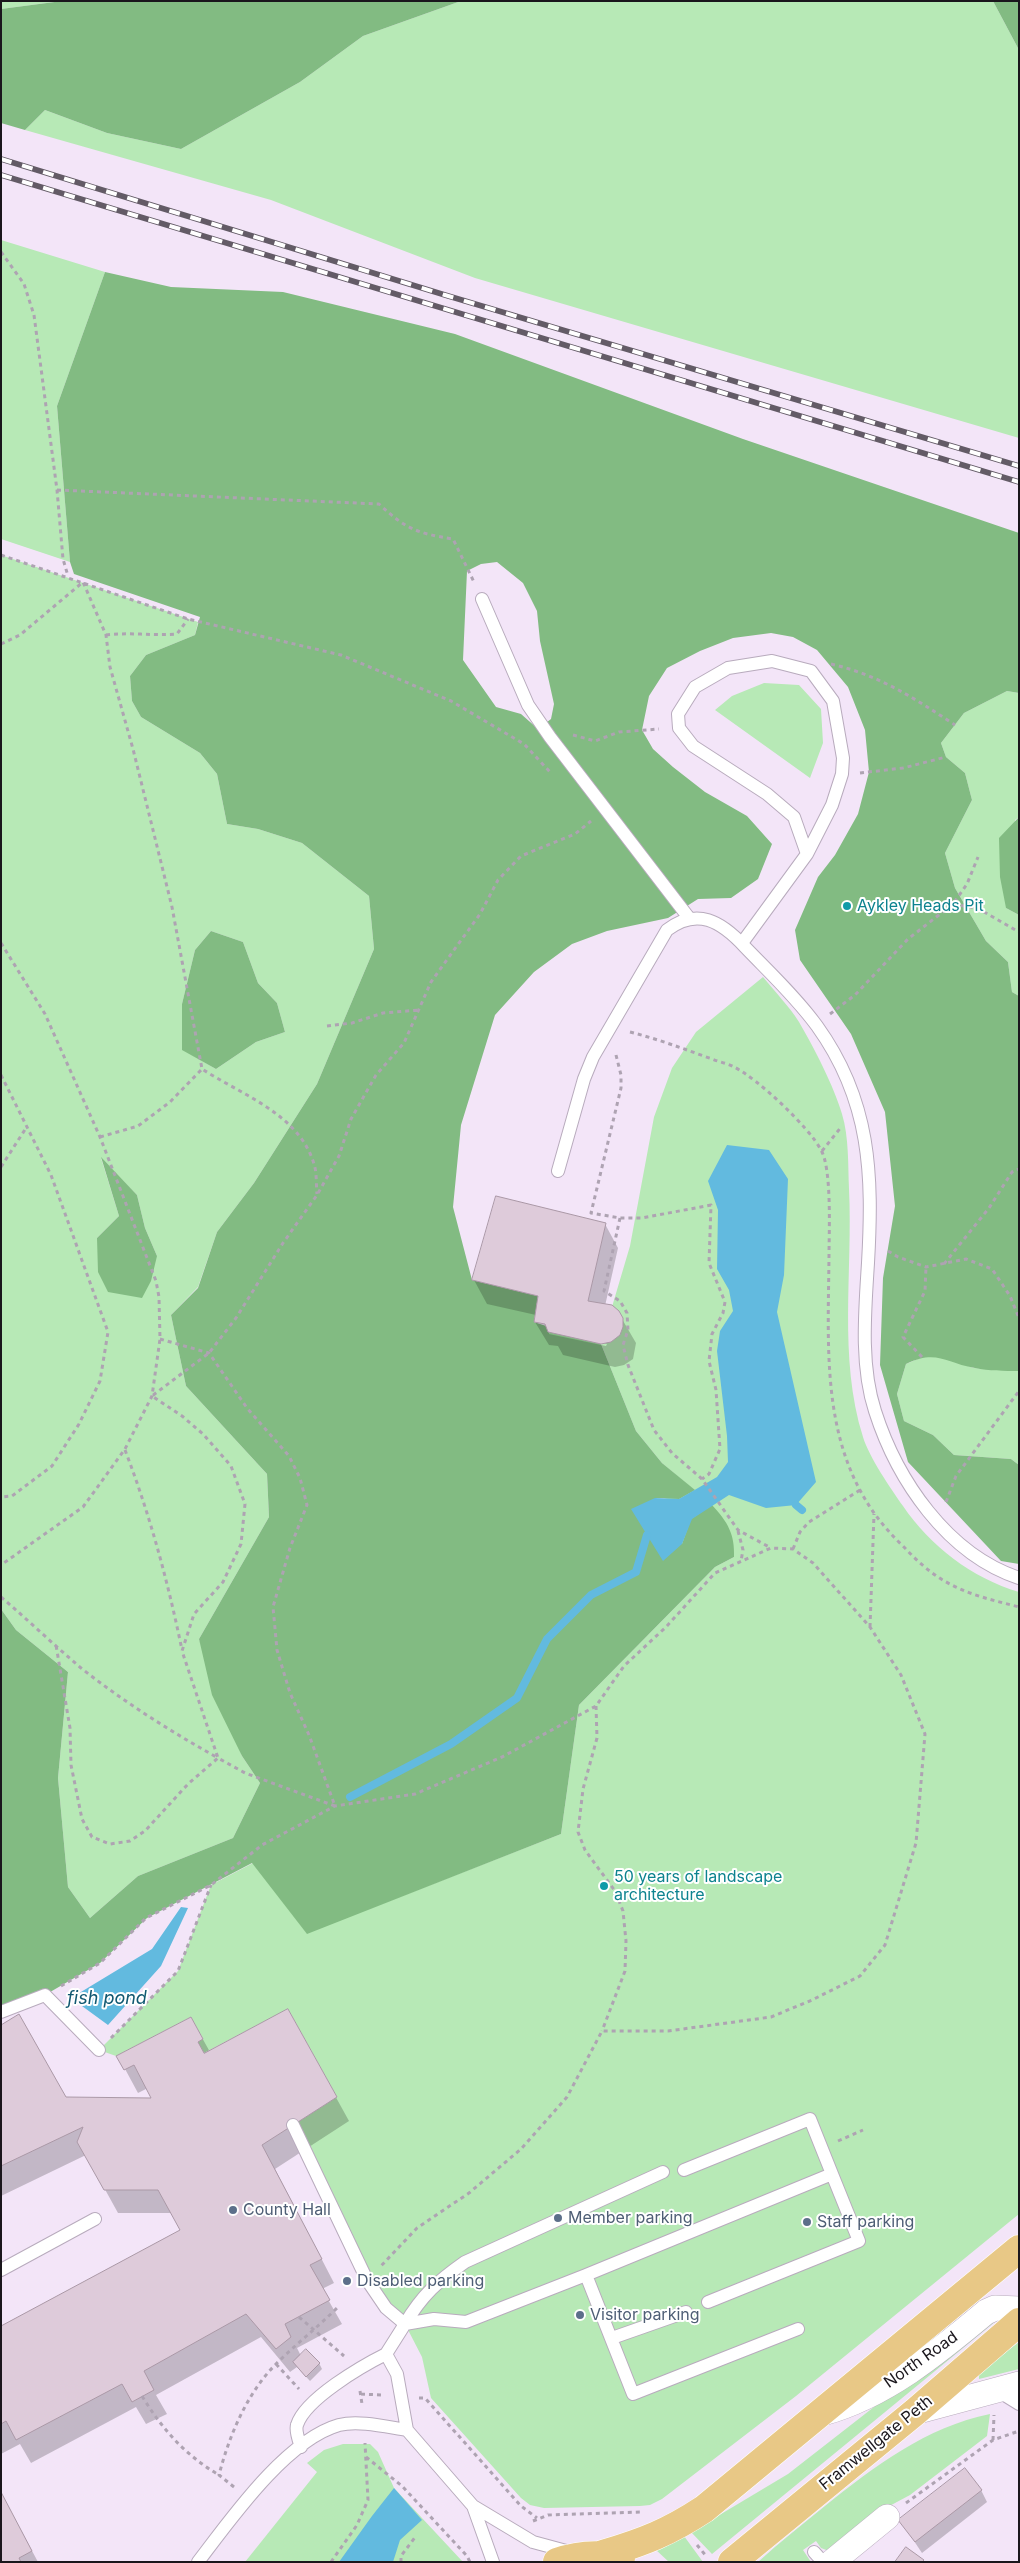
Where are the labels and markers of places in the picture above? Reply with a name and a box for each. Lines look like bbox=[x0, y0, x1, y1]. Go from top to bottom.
place label: Aykley Heads Pit bbox=[857, 896, 984, 916]
marker: Aykley Heads Pit bbox=[841, 900, 853, 912]
place label: 50 years of landscape architecture bbox=[614, 1867, 782, 1905]
marker: 50 years of landscape architecture bbox=[598, 1880, 610, 1892]
place label: County Hall bbox=[243, 2200, 331, 2220]
marker: County Hall bbox=[227, 2204, 239, 2216]
place label: Member parking bbox=[568, 2208, 693, 2228]
marker: Member parking bbox=[552, 2212, 564, 2224]
place label: Staff parking bbox=[817, 2212, 914, 2232]
marker: Staff parking bbox=[801, 2216, 813, 2228]
place label: Disabled parking bbox=[357, 2271, 484, 2291]
marker: Disabled parking bbox=[341, 2275, 353, 2287]
place label: Visitor parking bbox=[590, 2305, 700, 2325]
marker: Visitor parking bbox=[574, 2309, 586, 2321]

